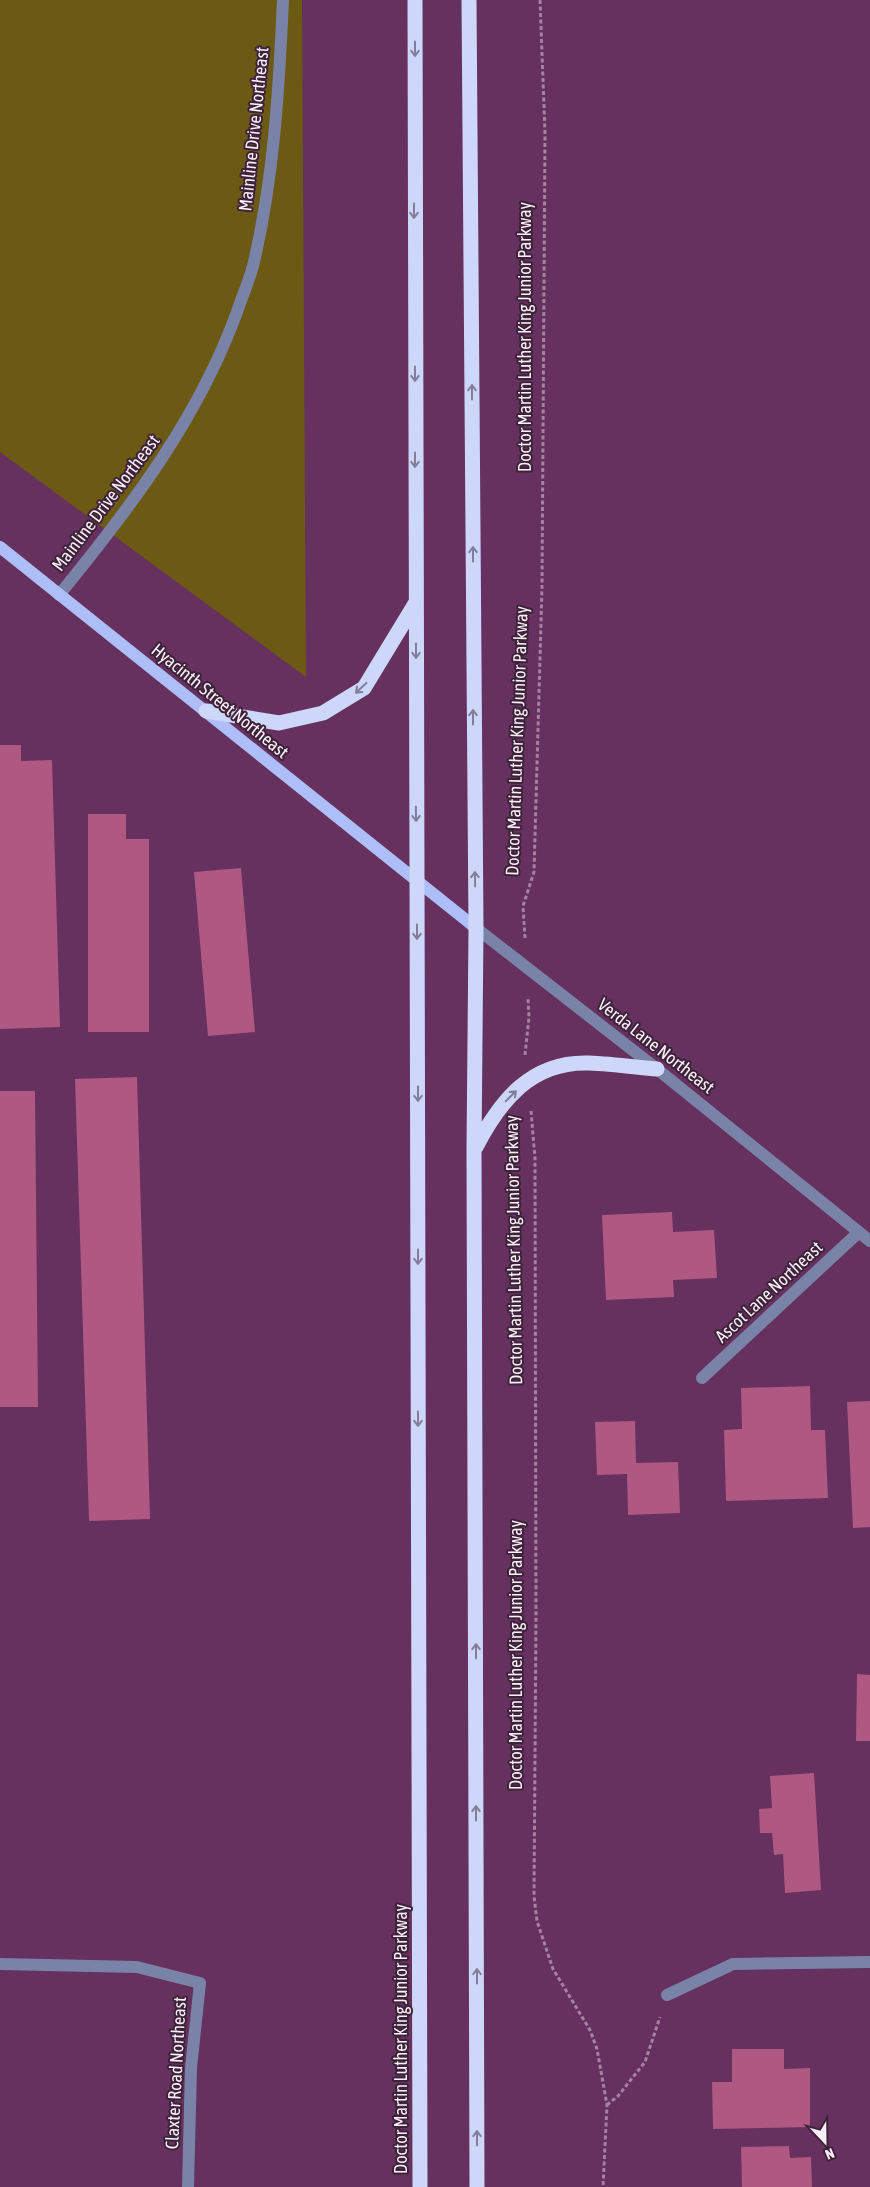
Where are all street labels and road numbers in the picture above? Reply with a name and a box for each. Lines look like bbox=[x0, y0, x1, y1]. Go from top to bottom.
street label: Mainline Drive Northeast bbox=[234, 46, 273, 212]
street label: Doctor Martin Luther King Junior Parkway bbox=[514, 202, 535, 472]
street label: Mainline Drive Northeast bbox=[48, 430, 164, 575]
street label: Doctor Martin Luther King Junior Parkway bbox=[501, 606, 532, 876]
street label: Hyacinth Street Northeast bbox=[148, 639, 293, 762]
street label: Verda Lane Northeast bbox=[594, 994, 719, 1098]
street label: Doctor Martin Luther King Junior Parkway bbox=[501, 1115, 526, 1385]
street label: Ascot Lane Northeast bbox=[711, 1237, 827, 1347]
street label: Doctor Martin Luther King Junior Parkway bbox=[505, 1520, 526, 1790]
street label: Doctor Martin Luther King Junior Parkway bbox=[390, 1904, 411, 2174]
street label: Claxter Road Northeast bbox=[161, 1996, 190, 2150]

